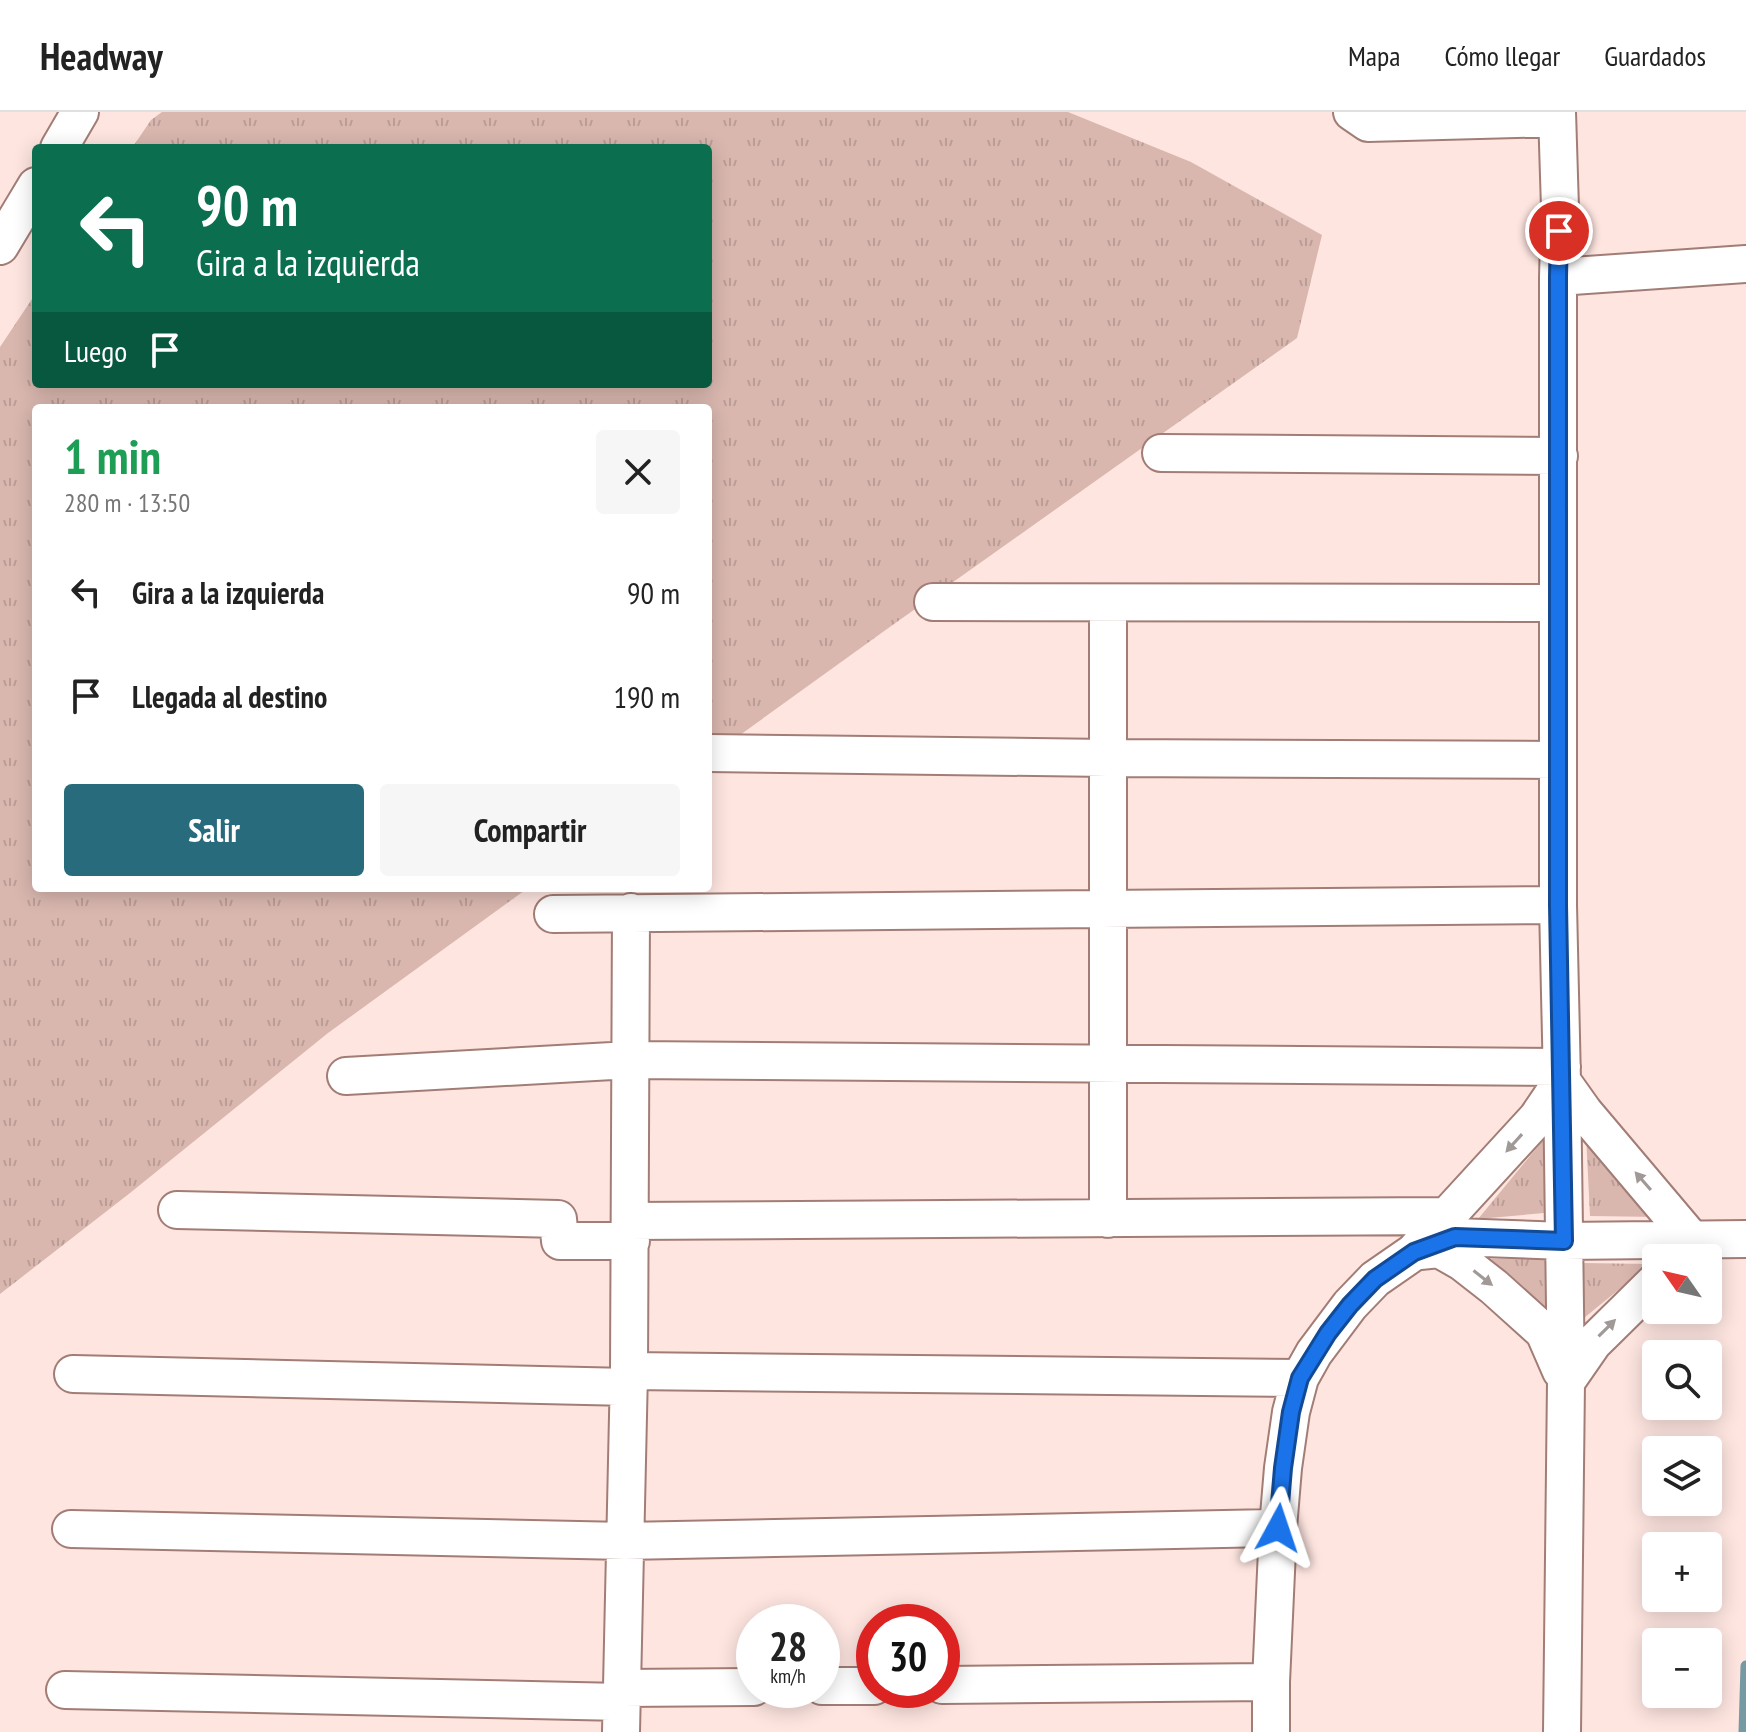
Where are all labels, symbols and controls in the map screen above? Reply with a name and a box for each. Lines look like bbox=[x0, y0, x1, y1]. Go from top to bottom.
text: Headway bbox=[40, 31, 163, 80]
text: Mapa bbox=[1348, 37, 1400, 74]
text: Cómo llegar bbox=[1444, 37, 1560, 74]
text: Guardados bbox=[1604, 37, 1706, 74]
text: 90 m bbox=[196, 169, 298, 241]
icon: left bbox=[64, 176, 168, 280]
pin bbox=[1525, 197, 1593, 265]
icon: arrive bbox=[1537, 209, 1581, 253]
text: Gira a la izquierda bbox=[196, 239, 420, 286]
icon: arrive bbox=[143, 328, 187, 372]
text: Luego bbox=[64, 331, 127, 370]
text: 1 min bbox=[64, 425, 161, 487]
button: close bbox=[596, 430, 680, 514]
text: 280 m · 13:50 bbox=[64, 486, 190, 519]
icon: left bbox=[64, 570, 108, 614]
text: Gira a la izquierda bbox=[132, 573, 324, 612]
text: 90 m bbox=[627, 573, 680, 612]
icon: arrive bbox=[64, 674, 108, 718]
text: Llegada al destino bbox=[132, 677, 327, 716]
text: 190 m bbox=[614, 677, 680, 716]
button: Salir bbox=[64, 784, 364, 876]
button: Compartir bbox=[380, 784, 680, 876]
one-way arrow bbox=[1506, 1133, 1524, 1152]
one-way arrow bbox=[1634, 1172, 1652, 1191]
north arrow bbox=[1642, 1244, 1722, 1324]
map controls bbox=[1642, 1244, 1722, 1708]
one-way arrow bbox=[1473, 1269, 1493, 1286]
one-way arrow bbox=[1598, 1319, 1616, 1338]
button: search bbox=[1642, 1340, 1722, 1420]
button: layers bbox=[1642, 1436, 1722, 1516]
position arrow bbox=[1236, 1486, 1320, 1570]
button: + bbox=[1642, 1532, 1722, 1612]
speed limit sign: 30 bbox=[856, 1604, 960, 1708]
text: 28 bbox=[769, 1620, 807, 1672]
button: − bbox=[1642, 1628, 1722, 1708]
text: km/h bbox=[770, 1663, 806, 1689]

